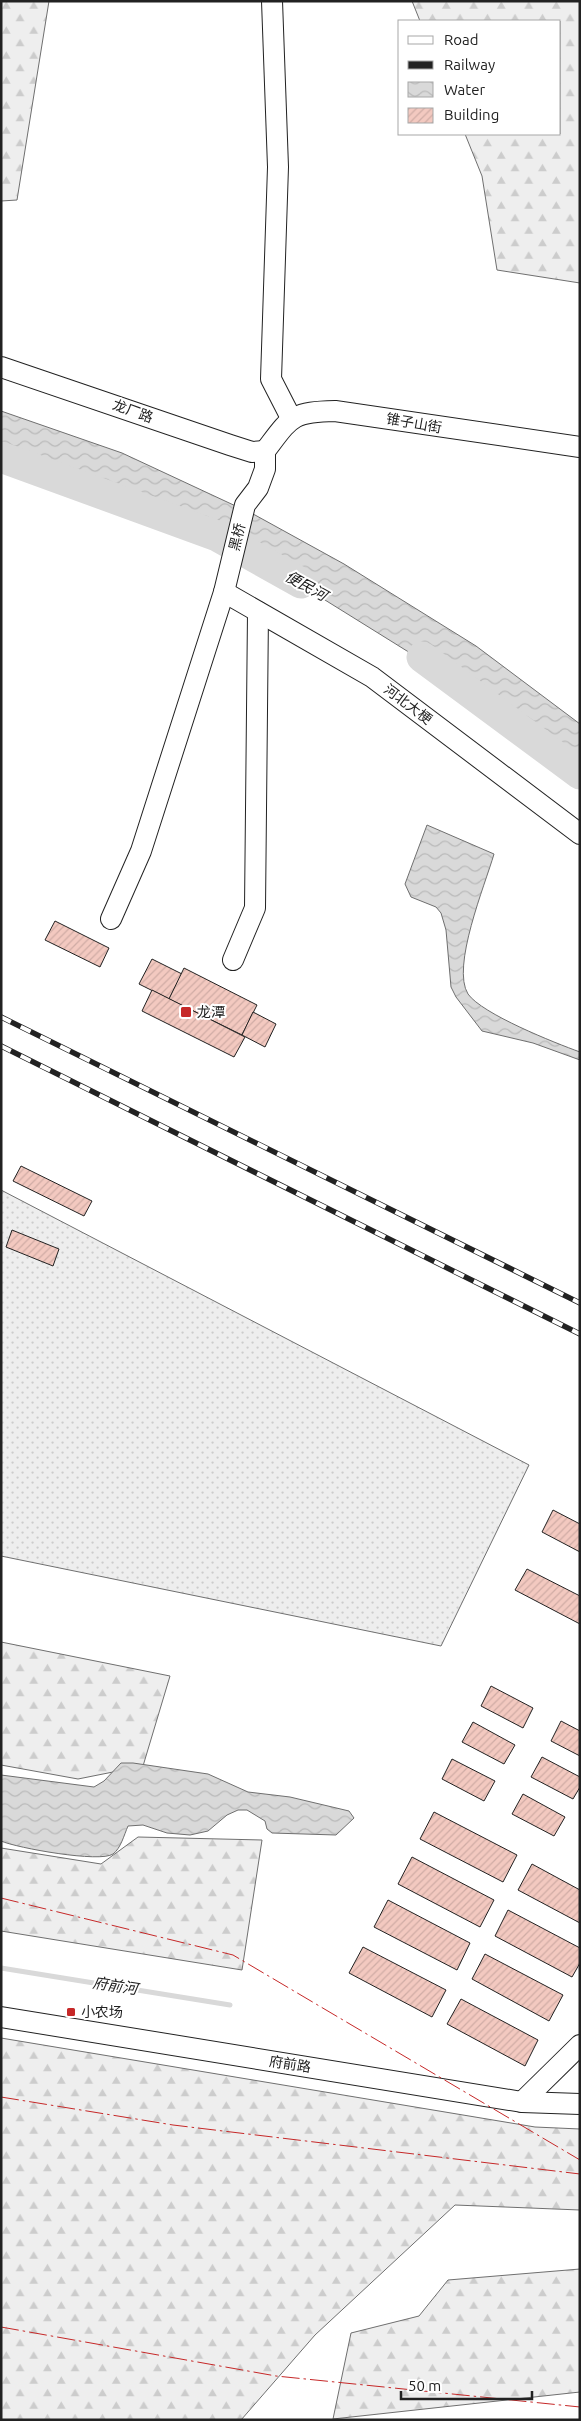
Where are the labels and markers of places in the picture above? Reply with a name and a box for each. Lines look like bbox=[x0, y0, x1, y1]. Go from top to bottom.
place label: 龙潭 bbox=[197, 1004, 225, 1020]
marker: 龙潭 bbox=[179, 1005, 193, 1019]
place label: 小农场 bbox=[81, 2004, 123, 2020]
marker: 小农场 bbox=[65, 2006, 77, 2018]

